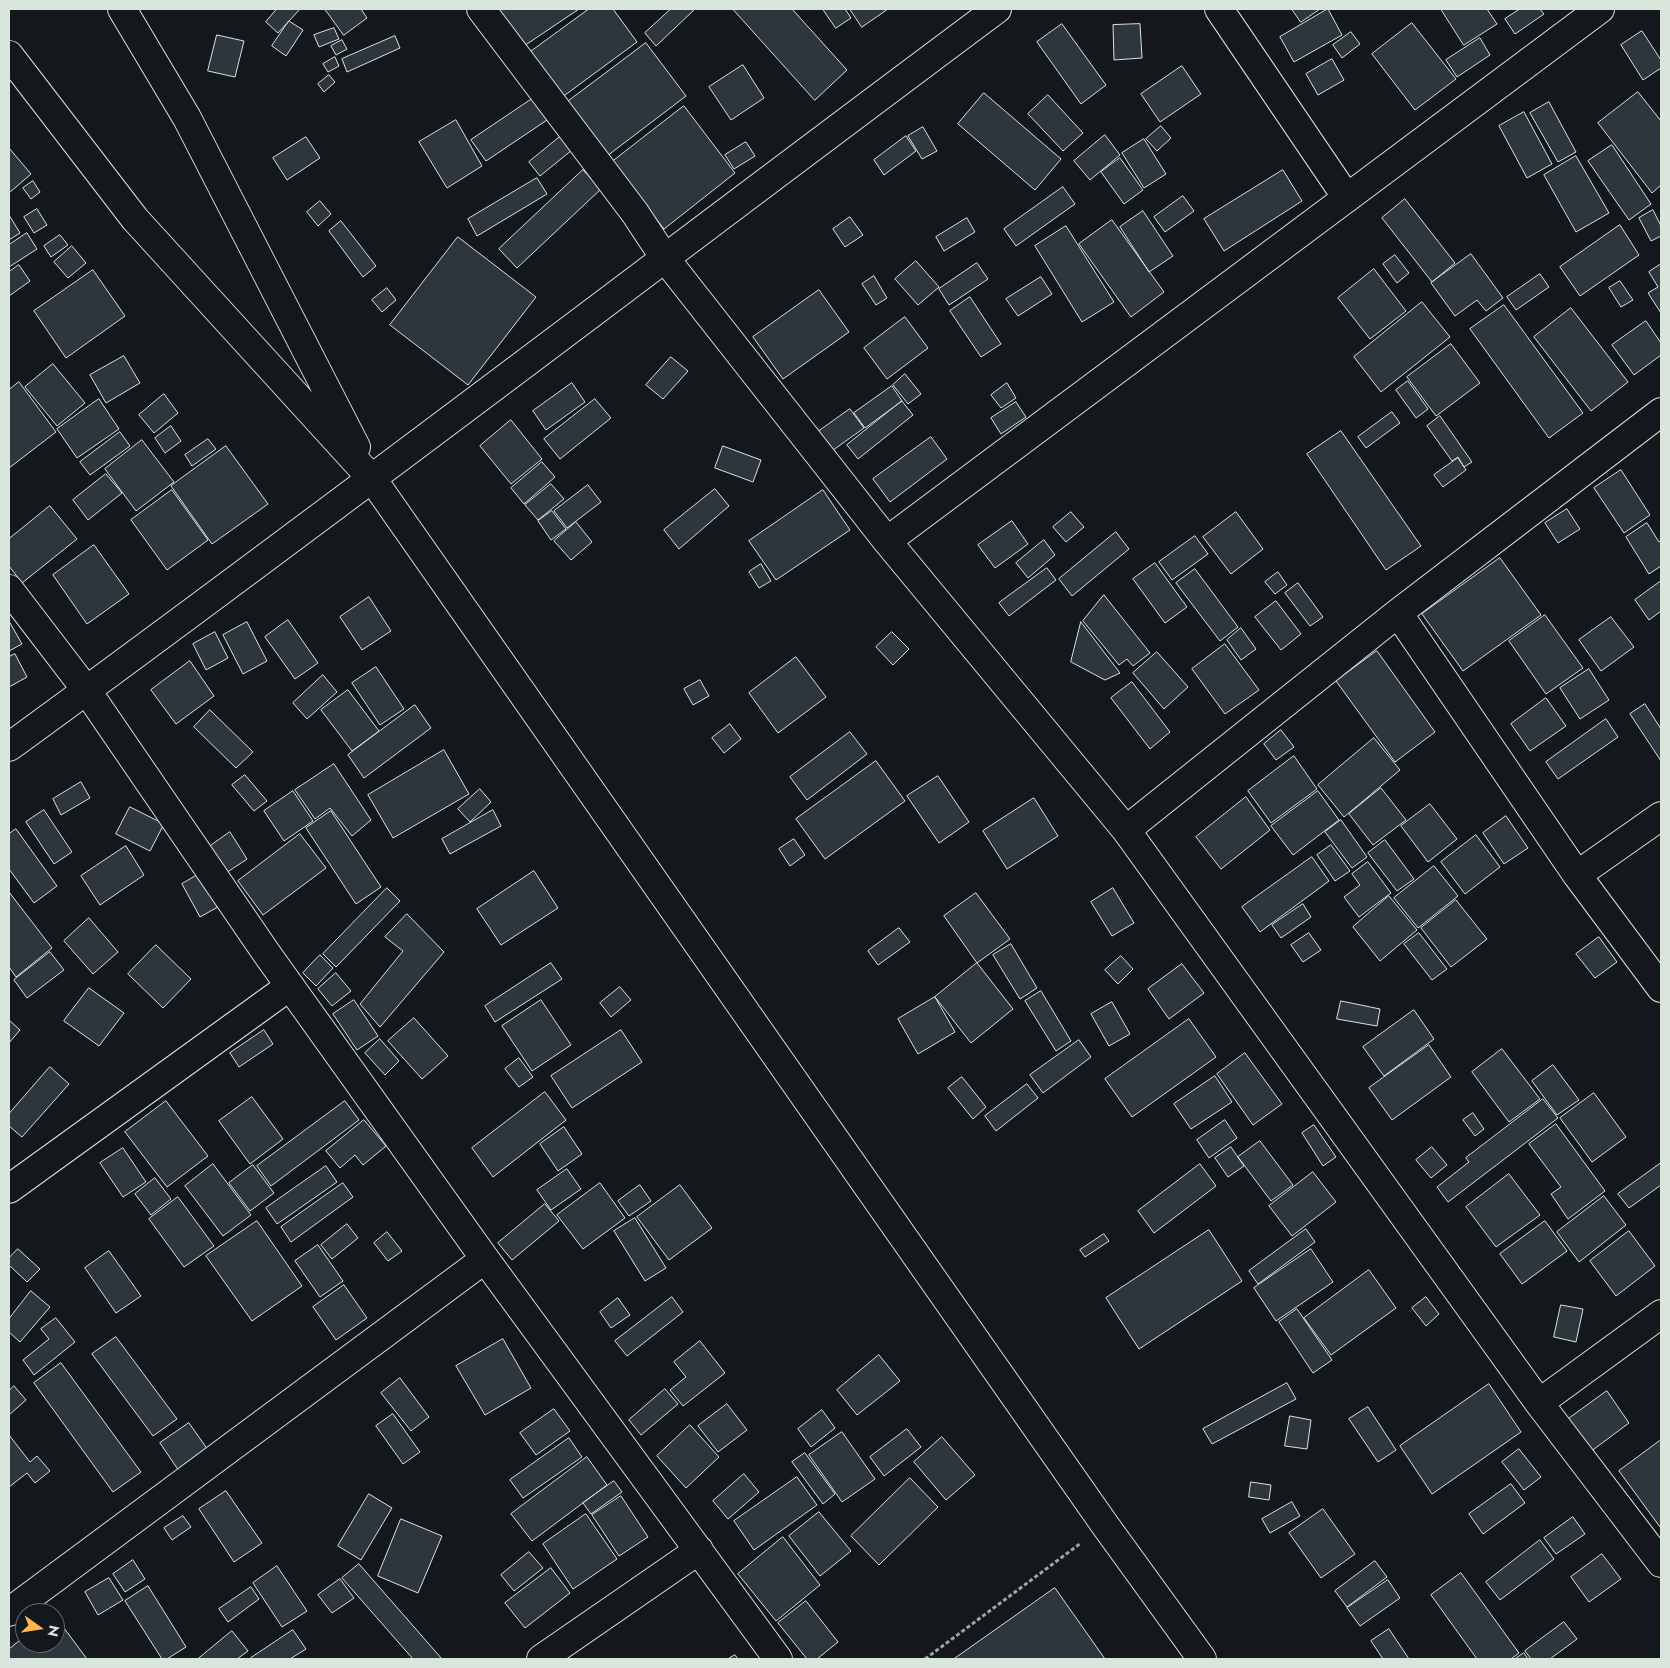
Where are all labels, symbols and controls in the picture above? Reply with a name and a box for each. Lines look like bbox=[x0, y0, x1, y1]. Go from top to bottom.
north arrow bbox=[15, 1603, 65, 1653]
text: N bbox=[43, 1623, 65, 1639]

